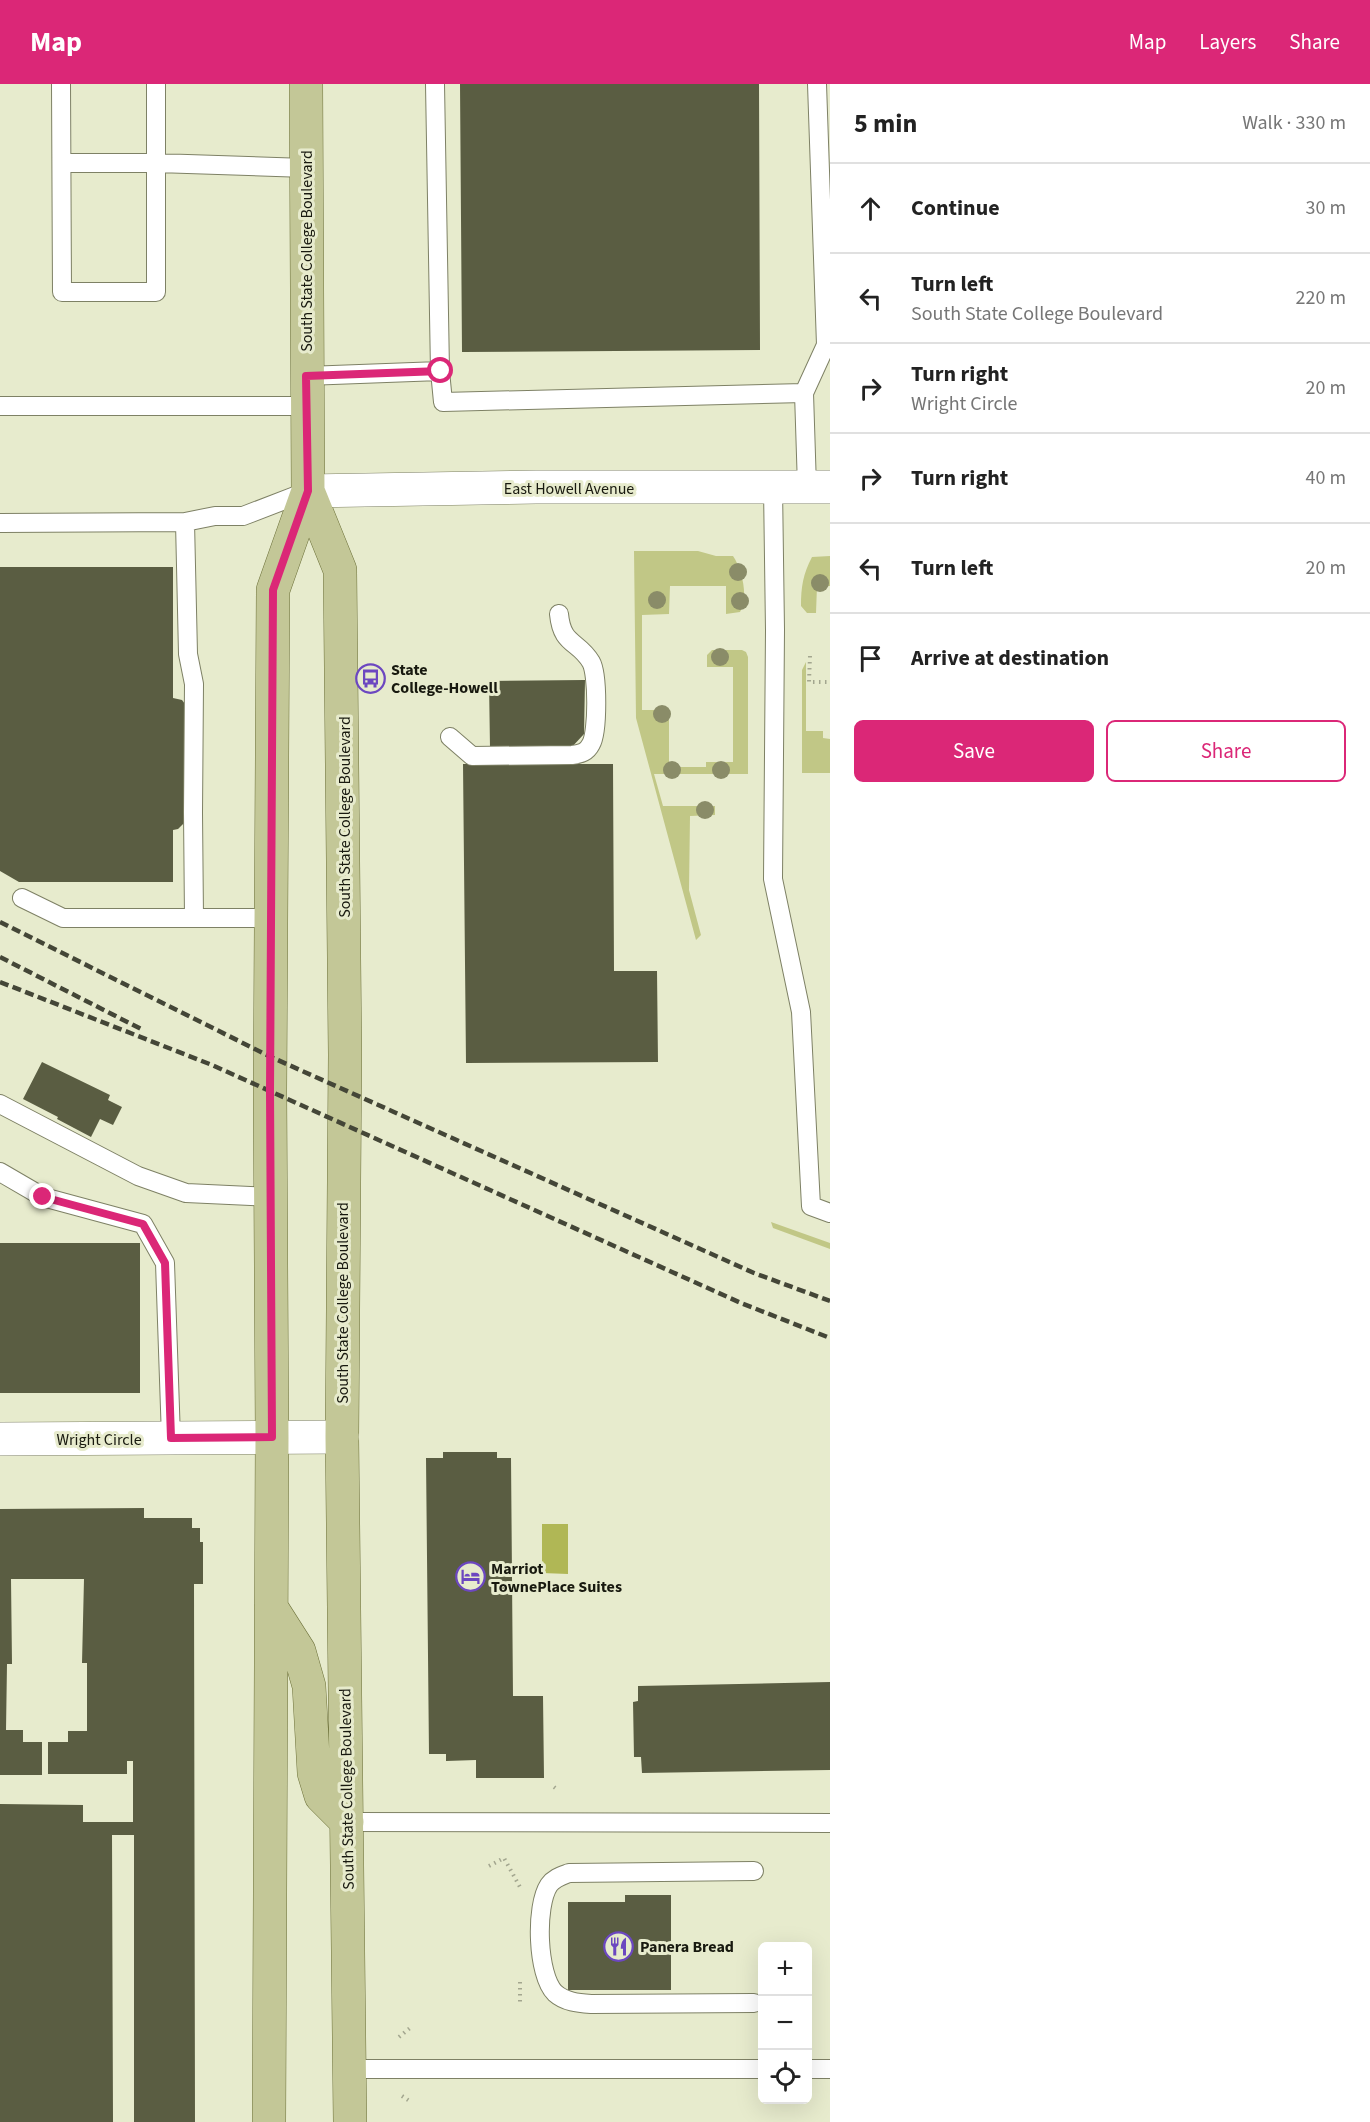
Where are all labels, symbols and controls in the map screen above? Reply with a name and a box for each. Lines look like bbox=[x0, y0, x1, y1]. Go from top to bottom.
text: Map bbox=[30, 22, 82, 62]
text: Map bbox=[1129, 27, 1166, 57]
text: Layers bbox=[1199, 27, 1256, 57]
text: Share bbox=[1289, 27, 1340, 57]
text: 5 min bbox=[854, 105, 917, 142]
text: Walk · 330 m bbox=[1242, 109, 1346, 137]
street label: South State College Boulevard bbox=[296, 150, 318, 352]
icon: ahead bbox=[854, 192, 887, 225]
text: Continue bbox=[911, 192, 1000, 224]
text: 30 m bbox=[1306, 194, 1346, 222]
text: Turn left bbox=[911, 268, 993, 300]
icon: left bbox=[854, 282, 887, 315]
text: 220 m bbox=[1296, 284, 1346, 312]
text: South State College Boulevard bbox=[911, 300, 1163, 328]
route start bbox=[427, 357, 453, 383]
text: Turn right bbox=[911, 358, 1008, 390]
icon: right bbox=[854, 372, 887, 405]
text: 20 m bbox=[1306, 374, 1346, 402]
text: Wright Circle bbox=[911, 390, 1018, 418]
icon: right bbox=[854, 462, 887, 495]
text: Turn right bbox=[911, 462, 1008, 494]
text: 40 m bbox=[1306, 464, 1346, 492]
street label: East Howell Avenue bbox=[504, 478, 634, 500]
icon: left bbox=[854, 552, 887, 585]
text: Turn left bbox=[911, 552, 993, 584]
text: 20 m bbox=[1306, 554, 1346, 582]
icon: arrive bbox=[854, 642, 887, 675]
text: Arrive at destination bbox=[911, 642, 1109, 674]
place label: State College-Howell bbox=[391, 659, 498, 699]
bus stop icon: State College-Howell bbox=[354, 662, 386, 694]
street label: South State College Boulevard bbox=[334, 716, 356, 918]
button: Save bbox=[854, 720, 1094, 782]
button: Share bbox=[1106, 720, 1346, 782]
route end bbox=[29, 1183, 55, 1209]
street label: South State College Boulevard bbox=[332, 1202, 354, 1404]
street label: Wright Circle bbox=[56, 1429, 142, 1451]
place label: Marriot TownePlace Suites bbox=[491, 1558, 622, 1598]
hotel icon: Marriot TownePlace Suites bbox=[454, 1561, 486, 1593]
street label: South State College Boulevard bbox=[334, 1688, 360, 1890]
restaurant icon: Panera Bread bbox=[603, 1930, 635, 1962]
place label: Panera Bread bbox=[640, 1936, 734, 1958]
map controls bbox=[758, 1942, 812, 2104]
button: + bbox=[758, 1942, 812, 1996]
button: − bbox=[758, 1996, 812, 2050]
button: locate bbox=[758, 2050, 812, 2104]

